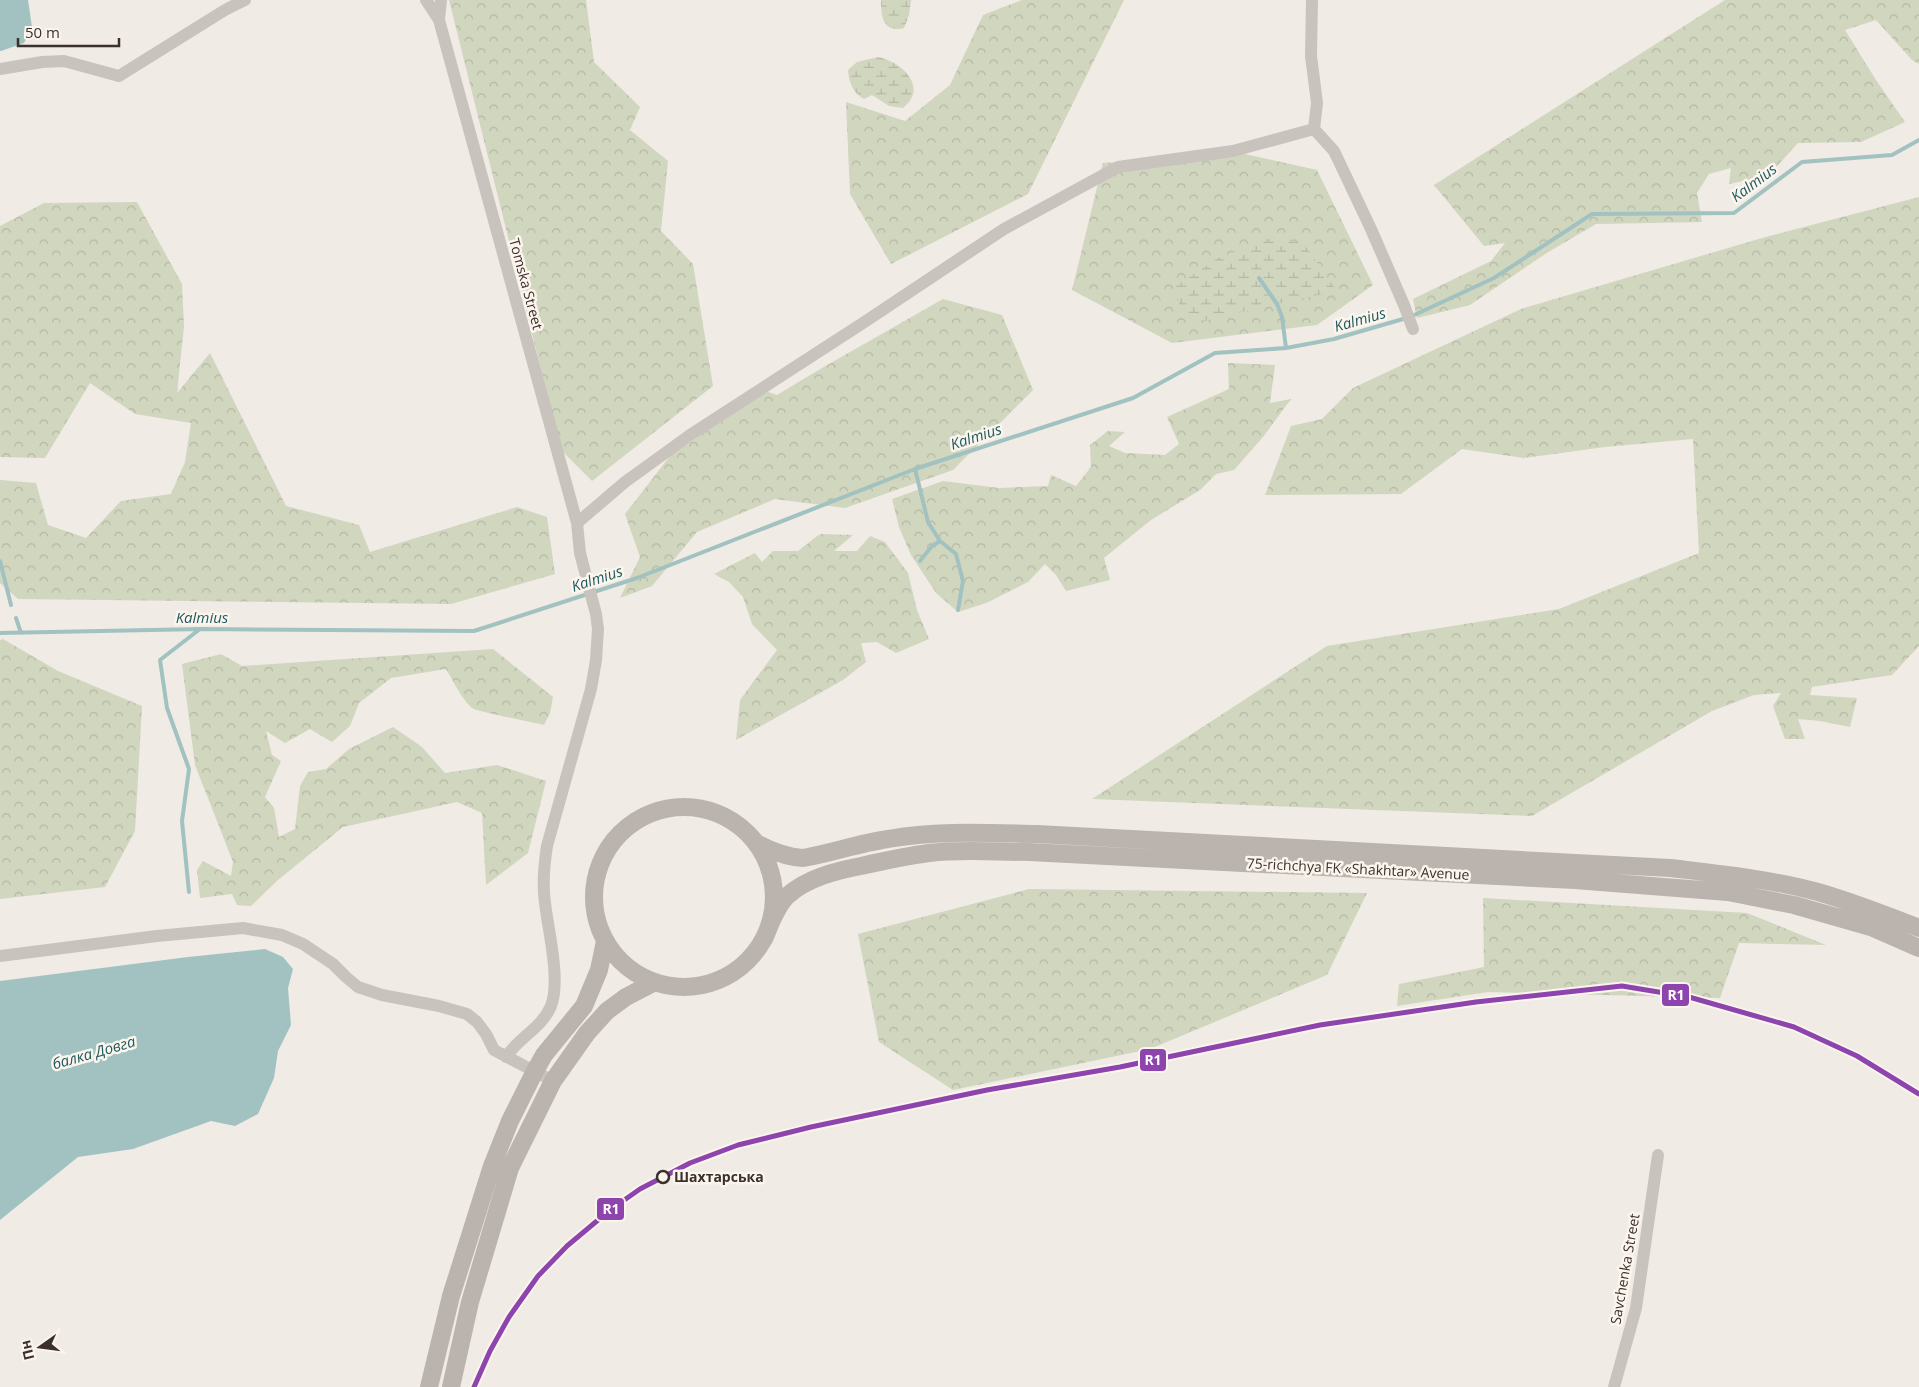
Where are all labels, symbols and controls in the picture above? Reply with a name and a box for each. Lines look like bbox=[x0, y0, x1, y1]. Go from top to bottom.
scale bar bbox=[18, 15, 119, 47]
text: 50 m bbox=[25, 22, 60, 42]
water label: Kalmius bbox=[1726, 158, 1781, 206]
street label: Tomska Street bbox=[505, 236, 548, 332]
water label: Kalmius bbox=[1332, 302, 1388, 336]
water label: Kalmius bbox=[948, 418, 1004, 454]
water label: Kalmius bbox=[569, 560, 625, 596]
water label: Kalmius bbox=[176, 607, 229, 627]
street label: 75-richchya FK «Shakhtar» Avenue bbox=[1246, 853, 1470, 884]
line badge: R1 bbox=[1661, 983, 1690, 1007]
text: R1 bbox=[1667, 985, 1685, 1004]
water label: балка Довга bbox=[50, 1030, 138, 1073]
line badge: R1 bbox=[1139, 1048, 1167, 1072]
text: R1 bbox=[1144, 1050, 1162, 1069]
place label: Шахтарська bbox=[674, 1167, 764, 1186]
marker: Шахтарська bbox=[656, 1170, 670, 1184]
line badge: R1 bbox=[596, 1197, 625, 1221]
text: R1 bbox=[602, 1199, 620, 1218]
street label: Savchenka Street bbox=[1605, 1212, 1644, 1326]
north arrow bbox=[15, 1322, 65, 1372]
text: Пн bbox=[15, 1338, 39, 1362]

